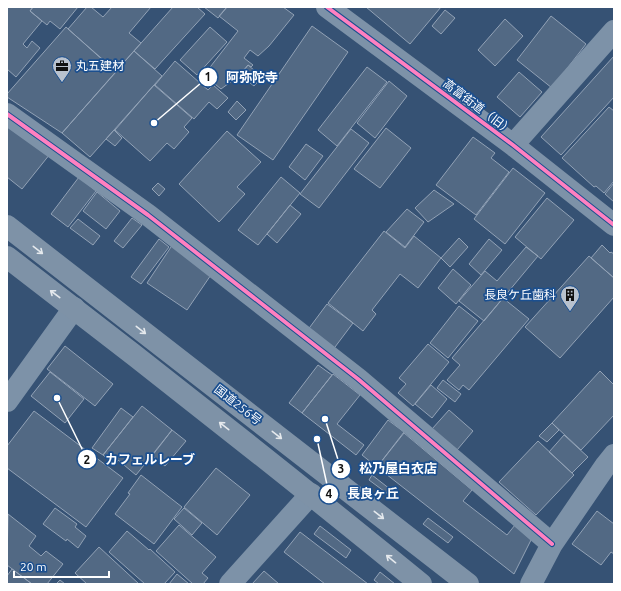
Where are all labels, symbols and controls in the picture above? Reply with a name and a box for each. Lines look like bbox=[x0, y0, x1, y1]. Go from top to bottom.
office icon: 丸五建材 bbox=[51, 55, 73, 83]
place label: 丸五建材 bbox=[76, 59, 124, 72]
callout: 阿弥陀寺 bbox=[198, 65, 286, 90]
text: 1 bbox=[205, 70, 211, 83]
text: 阿弥陀寺 bbox=[226, 70, 278, 84]
street label: 高富街道（旧） bbox=[441, 76, 516, 137]
one-way arrow bbox=[32, 246, 43, 255]
building icon: 長良ケ丘歯科 bbox=[559, 284, 581, 312]
place label: 長良ケ丘歯科 bbox=[484, 288, 556, 301]
one-way arrow bbox=[50, 290, 61, 298]
one-way arrow bbox=[135, 326, 146, 334]
street label: 国道256号 bbox=[212, 382, 264, 427]
one-way arrow bbox=[218, 422, 229, 430]
one-way arrow bbox=[271, 431, 282, 440]
callout: カフェルレーブ bbox=[77, 447, 204, 472]
text: カフェルレーブ bbox=[105, 452, 195, 466]
text: 2 bbox=[84, 453, 91, 466]
callout: 松乃屋白衣店 bbox=[331, 456, 445, 481]
text: 松乃屋白衣店 bbox=[359, 461, 437, 475]
text: 3 bbox=[338, 462, 344, 475]
callout: 長良ヶ丘 bbox=[319, 481, 407, 506]
text: 長良ヶ丘 bbox=[347, 486, 399, 500]
text: 4 bbox=[326, 487, 333, 500]
one-way arrow bbox=[374, 511, 385, 519]
scale bar bbox=[14, 553, 109, 579]
one-way arrow bbox=[385, 555, 396, 564]
text: 20 m bbox=[20, 560, 47, 573]

